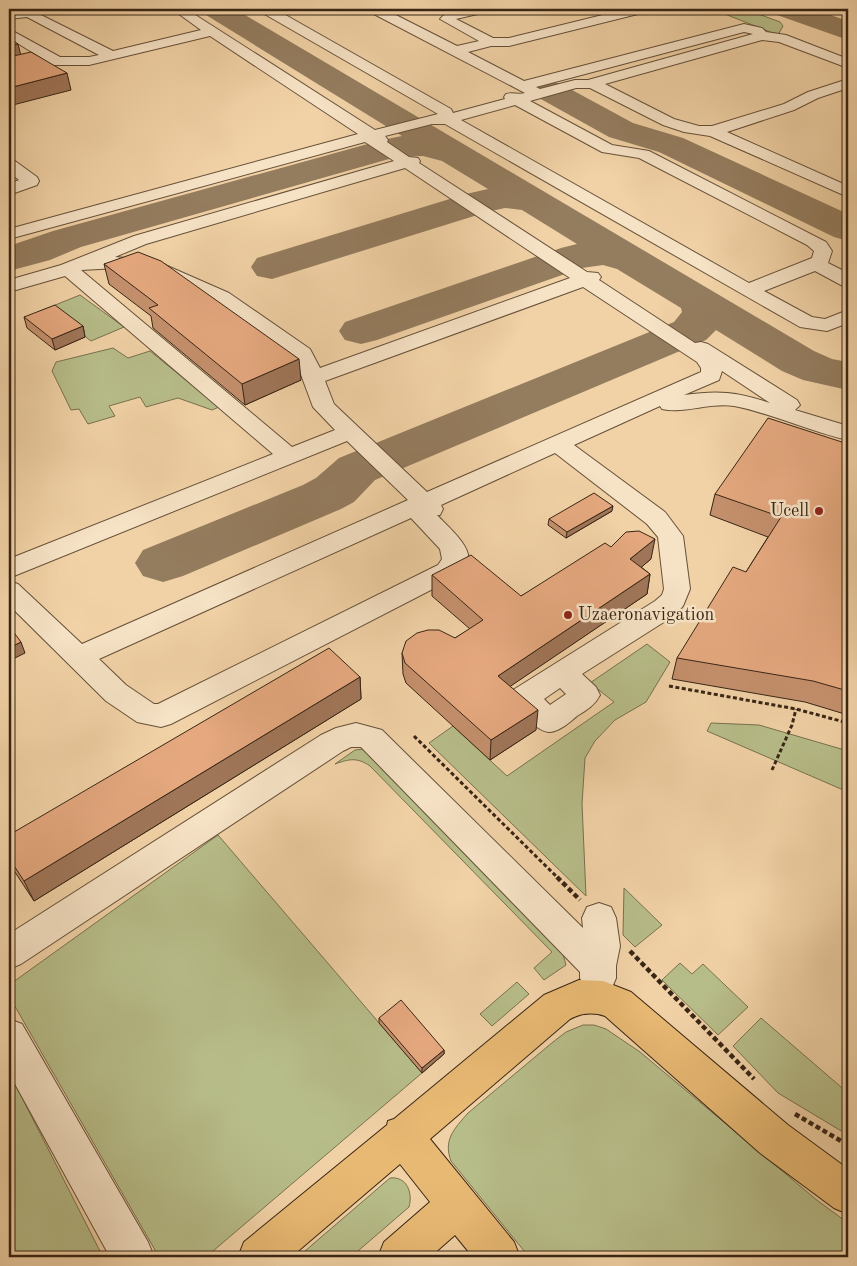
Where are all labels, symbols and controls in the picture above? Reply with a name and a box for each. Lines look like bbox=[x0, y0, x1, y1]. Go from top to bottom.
place label: Ucell bbox=[770, 502, 809, 520]
marker: Ucell bbox=[813, 505, 825, 517]
place label: Uzaeronavigation bbox=[578, 606, 715, 624]
marker: Uzaeronavigation bbox=[562, 609, 574, 621]

